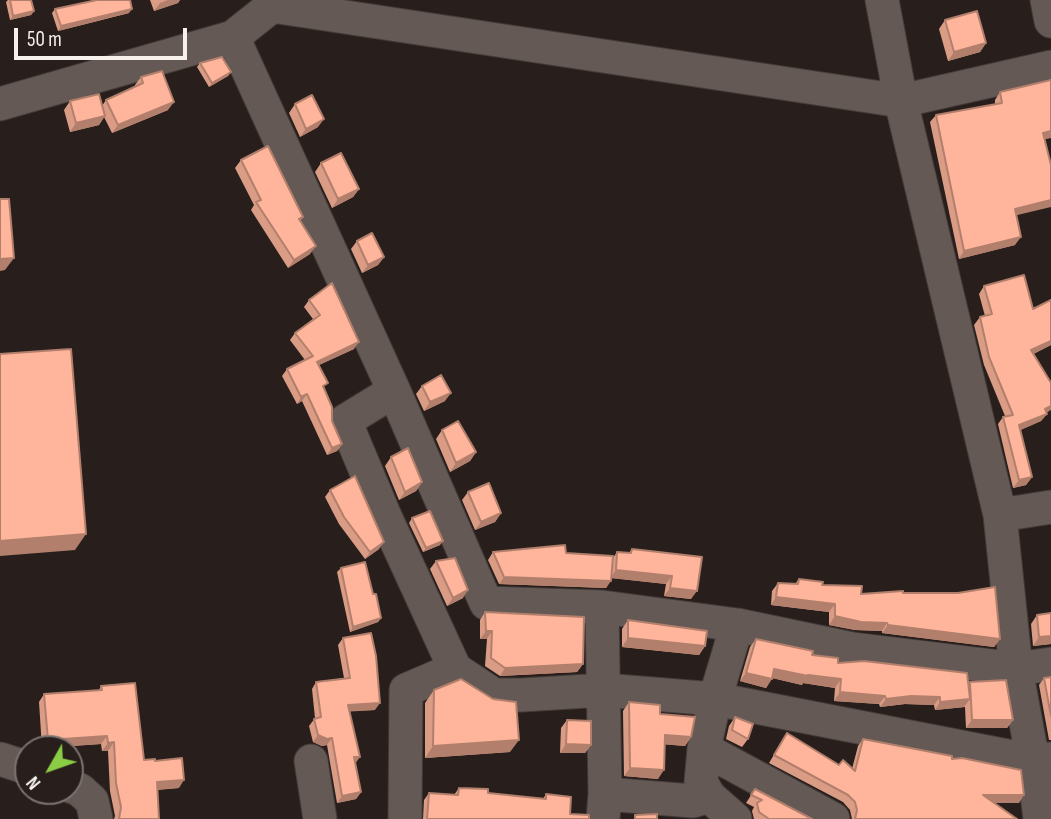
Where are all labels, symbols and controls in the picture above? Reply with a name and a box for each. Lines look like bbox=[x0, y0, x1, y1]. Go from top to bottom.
scale bar bbox=[18, 14, 191, 58]
text: 50 m bbox=[27, 27, 62, 52]
north arrow bbox=[14, 735, 84, 805]
text: N bbox=[22, 771, 46, 794]

